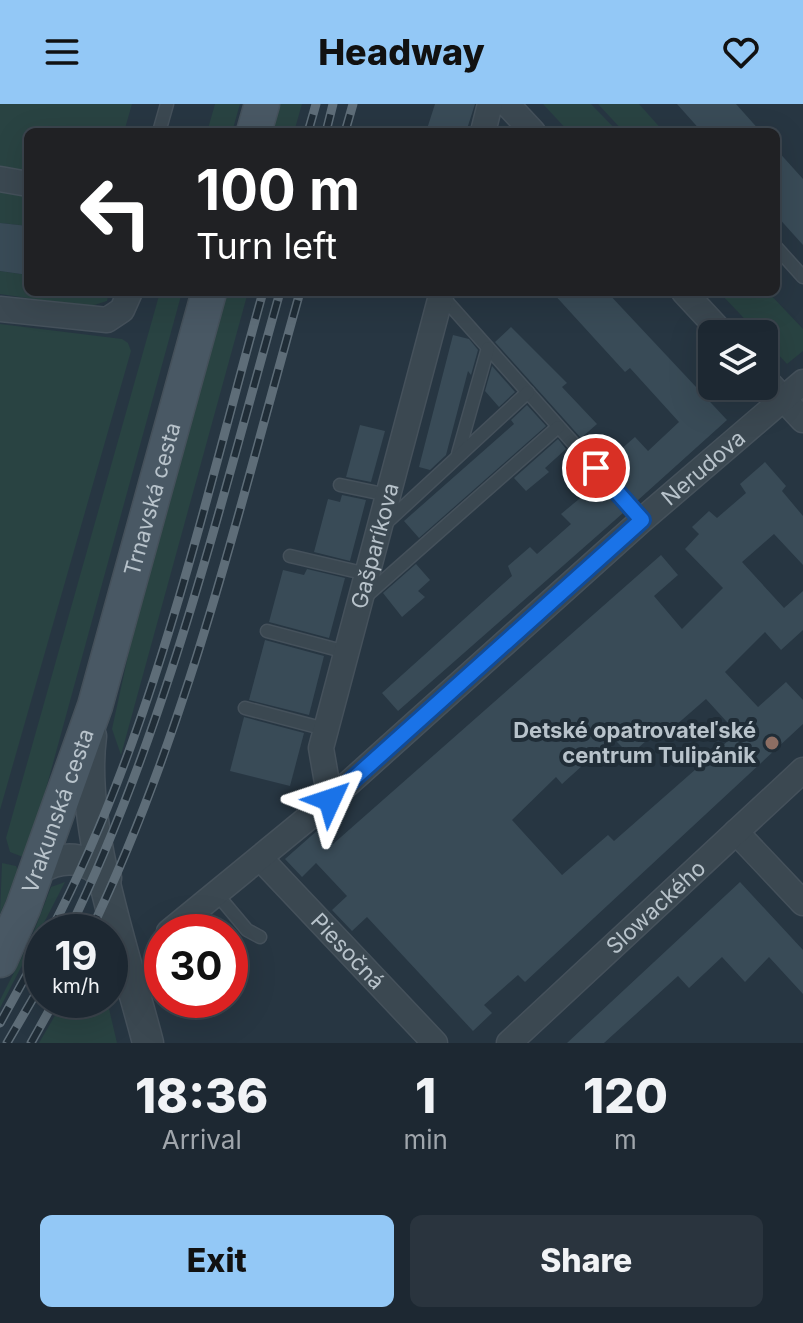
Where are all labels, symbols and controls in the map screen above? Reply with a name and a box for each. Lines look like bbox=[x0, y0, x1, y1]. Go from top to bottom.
icon: menu bbox=[40, 30, 84, 74]
text: Headway bbox=[318, 30, 485, 74]
icon: heart bbox=[719, 30, 763, 74]
text: 100 m bbox=[196, 156, 360, 224]
icon: left bbox=[64, 160, 168, 264]
text: Turn left bbox=[196, 224, 337, 268]
map controls bbox=[698, 320, 778, 400]
button: layers bbox=[698, 320, 778, 400]
street label: Trnavská cesta bbox=[118, 419, 185, 579]
street label: Nerudova bbox=[656, 425, 750, 510]
pin bbox=[562, 434, 630, 502]
icon: arrive bbox=[574, 446, 618, 490]
street label: Gašparíkova bbox=[346, 480, 404, 612]
place label: Detské opatrovateľské centrum Tulipánik bbox=[513, 717, 756, 768]
street label: Vrakunská cesta bbox=[16, 725, 99, 897]
marker: Detské opatrovateľské centrum Tulipánik bbox=[763, 734, 781, 752]
position arrow bbox=[288, 758, 372, 842]
street label: Slowackého bbox=[601, 855, 711, 959]
street label: Piesočná bbox=[306, 908, 390, 994]
speed limit sign: 30 bbox=[144, 914, 248, 1018]
text: 19 bbox=[54, 931, 98, 980]
text: km/h bbox=[52, 974, 100, 998]
text: 18:36 bbox=[135, 1066, 268, 1125]
text: 1 bbox=[415, 1066, 436, 1125]
text: 120 bbox=[583, 1066, 668, 1125]
text: Arrival bbox=[162, 1124, 242, 1155]
text: min bbox=[403, 1124, 448, 1155]
text: m bbox=[614, 1124, 637, 1155]
button: Exit bbox=[40, 1215, 394, 1307]
button: Share bbox=[410, 1215, 763, 1307]

